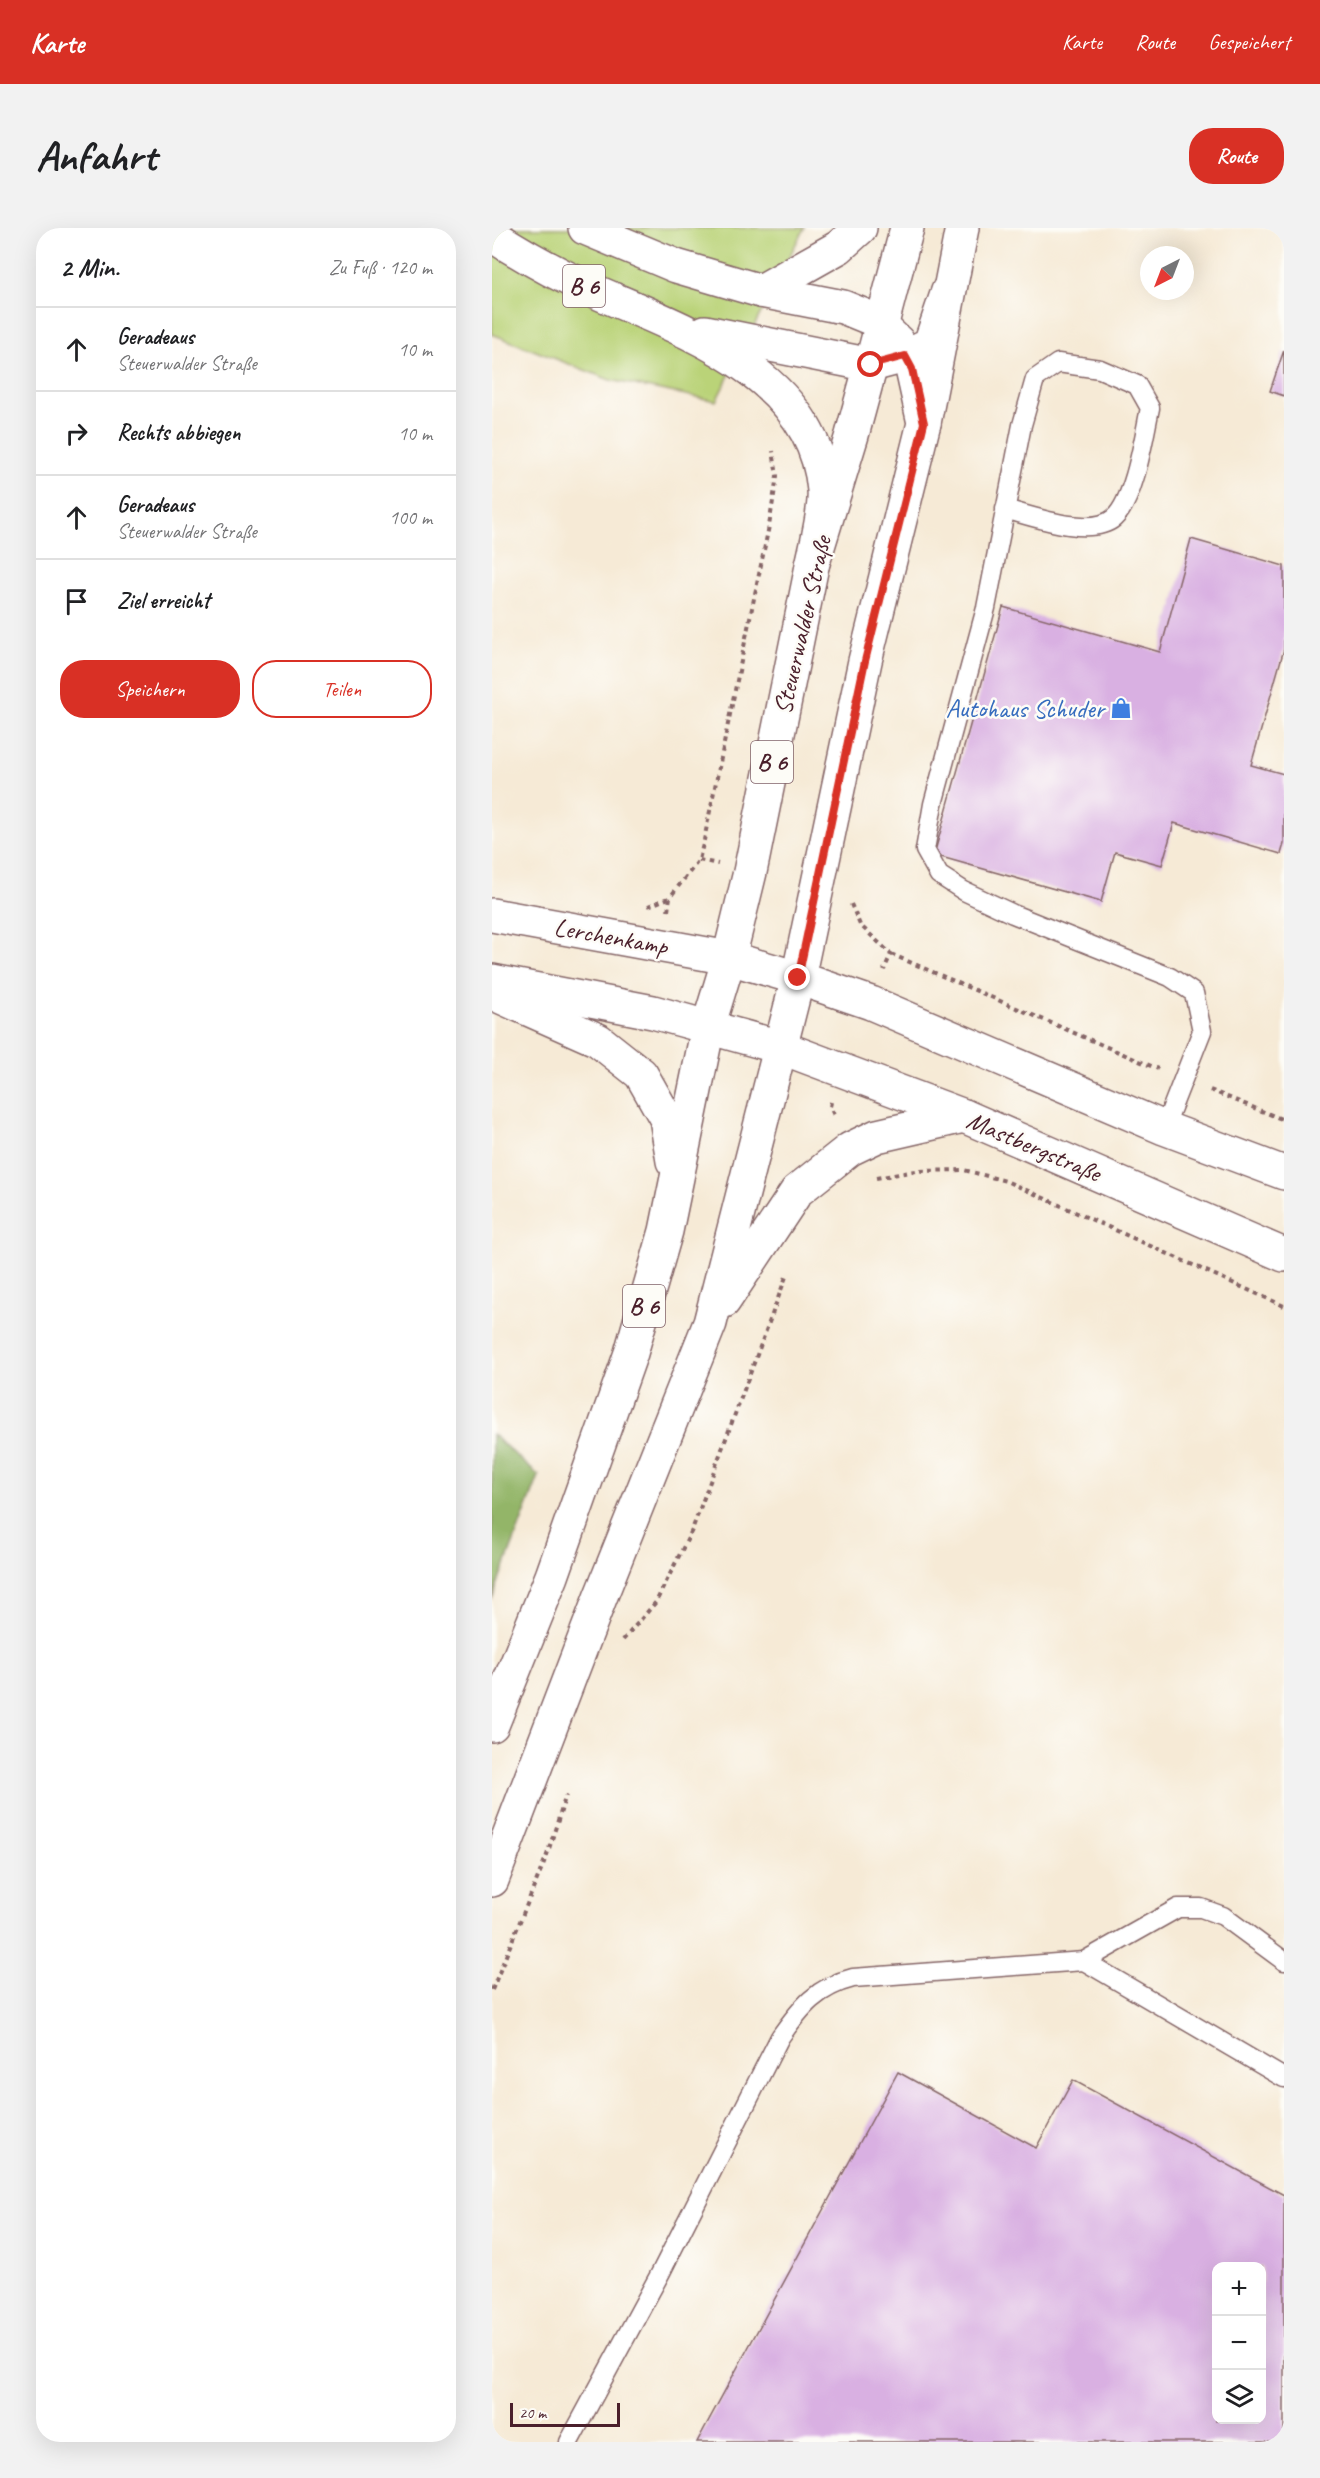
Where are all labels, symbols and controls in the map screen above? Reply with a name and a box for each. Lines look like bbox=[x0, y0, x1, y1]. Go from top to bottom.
text: Karte bbox=[30, 25, 84, 60]
text: Karte bbox=[1062, 29, 1102, 55]
text: Route bbox=[1135, 29, 1175, 55]
text: Gespeichert bbox=[1208, 29, 1290, 55]
button: Route bbox=[1189, 128, 1284, 184]
text: Anfahrt bbox=[36, 130, 156, 183]
north arrow bbox=[1140, 246, 1194, 300]
text: 2 Min. bbox=[60, 251, 119, 284]
text: Zu Fuß · 120 m bbox=[329, 255, 432, 280]
road number: B 6 bbox=[563, 265, 605, 307]
text: Geradeaus bbox=[117, 323, 194, 351]
icon: ahead bbox=[60, 333, 93, 366]
text: 10 m bbox=[398, 337, 432, 362]
text: Steuerwalder Straße bbox=[117, 351, 257, 376]
route start bbox=[857, 351, 883, 377]
icon: right bbox=[60, 417, 93, 450]
text: Rechts abbiegen bbox=[117, 419, 240, 447]
text: 10 m bbox=[398, 421, 432, 446]
text: Geradeaus bbox=[117, 491, 194, 519]
icon: ahead bbox=[60, 501, 93, 534]
text: 100 m bbox=[389, 505, 432, 530]
text: Steuerwalder Straße bbox=[117, 519, 257, 544]
street label: Steuerwalder Straße bbox=[766, 530, 840, 717]
icon: arrive bbox=[60, 585, 93, 618]
text: Ziel erreicht bbox=[117, 587, 210, 615]
button: Speichern bbox=[60, 660, 240, 718]
button: Teilen bbox=[252, 660, 432, 718]
place label: Autohaus Schuder bbox=[946, 692, 1107, 725]
shop icon: Autohaus Schuder bbox=[1109, 696, 1133, 720]
road number: B 6 bbox=[751, 741, 793, 783]
street label: Lerchenkamp bbox=[552, 910, 671, 963]
route end bbox=[784, 964, 810, 990]
street label: Mastbergstraße bbox=[962, 1103, 1108, 1190]
road number: B 6 bbox=[623, 1285, 665, 1327]
map controls bbox=[1212, 2262, 1266, 2424]
button: + bbox=[1212, 2262, 1266, 2316]
button: − bbox=[1212, 2316, 1266, 2370]
button: layers bbox=[1212, 2370, 1266, 2424]
scale bar bbox=[510, 2400, 620, 2428]
text: 20 m bbox=[519, 2403, 546, 2423]

